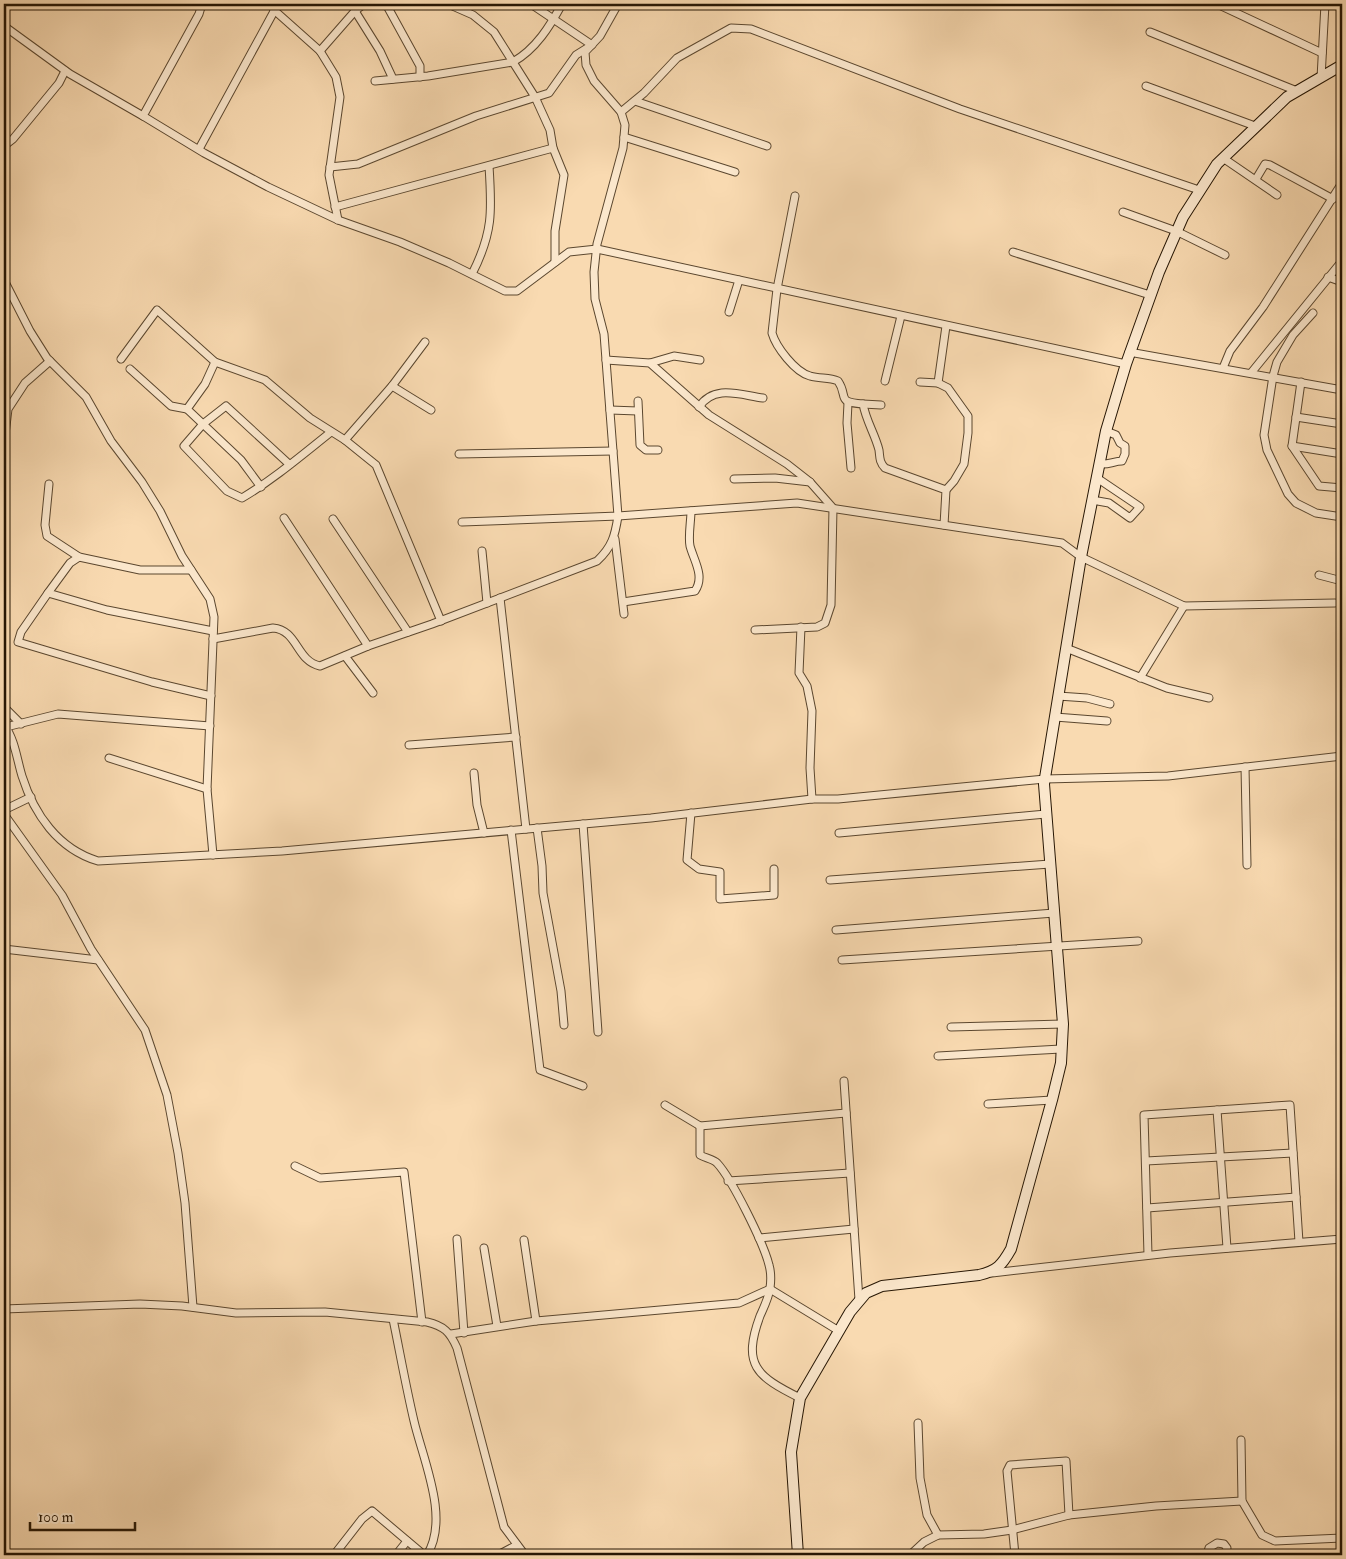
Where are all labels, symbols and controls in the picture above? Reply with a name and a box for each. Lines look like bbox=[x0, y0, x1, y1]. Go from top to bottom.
scale bar bbox=[30, 1499, 135, 1531]
text: 100 m bbox=[38, 1508, 74, 1527]

